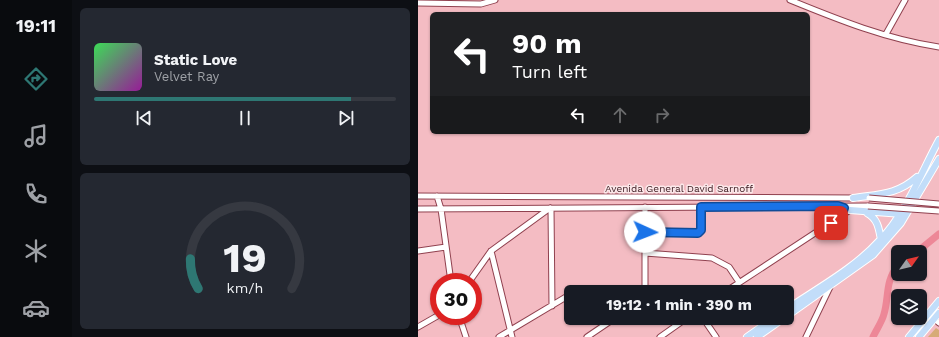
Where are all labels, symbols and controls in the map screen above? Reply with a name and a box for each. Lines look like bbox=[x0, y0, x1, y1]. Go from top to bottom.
text: 19:11 bbox=[16, 15, 56, 36]
text: 90 m bbox=[512, 27, 582, 60]
icon: left bbox=[446, 28, 498, 80]
text: Static Love bbox=[154, 51, 237, 69]
text: Turn left bbox=[512, 61, 587, 82]
icon: directions bbox=[22, 65, 50, 93]
text: Velvet Ray bbox=[154, 69, 219, 84]
icon: left bbox=[567, 104, 589, 126]
icon: ahead bbox=[609, 104, 631, 126]
icon: right bbox=[651, 104, 673, 126]
icon: previous bbox=[133, 107, 155, 129]
icon: pause bbox=[234, 107, 256, 129]
icon: next bbox=[335, 107, 357, 129]
icon: music bbox=[22, 122, 50, 150]
icon: phone bbox=[22, 180, 50, 208]
street label: Avenida General David Sarnoff bbox=[605, 183, 753, 194]
pin bbox=[814, 206, 848, 240]
position arrow bbox=[624, 211, 666, 253]
icon: arrive bbox=[820, 212, 842, 234]
text: 19 bbox=[223, 233, 267, 282]
icon: climate bbox=[22, 237, 50, 265]
north arrow bbox=[891, 245, 927, 281]
map controls bbox=[891, 245, 927, 325]
speed limit sign: 30 bbox=[430, 273, 482, 325]
text: km/h bbox=[227, 279, 263, 295]
button: layers bbox=[891, 289, 927, 325]
icon: car bbox=[22, 294, 50, 322]
text: 19:12 · 1 min · 390 m bbox=[606, 296, 752, 314]

